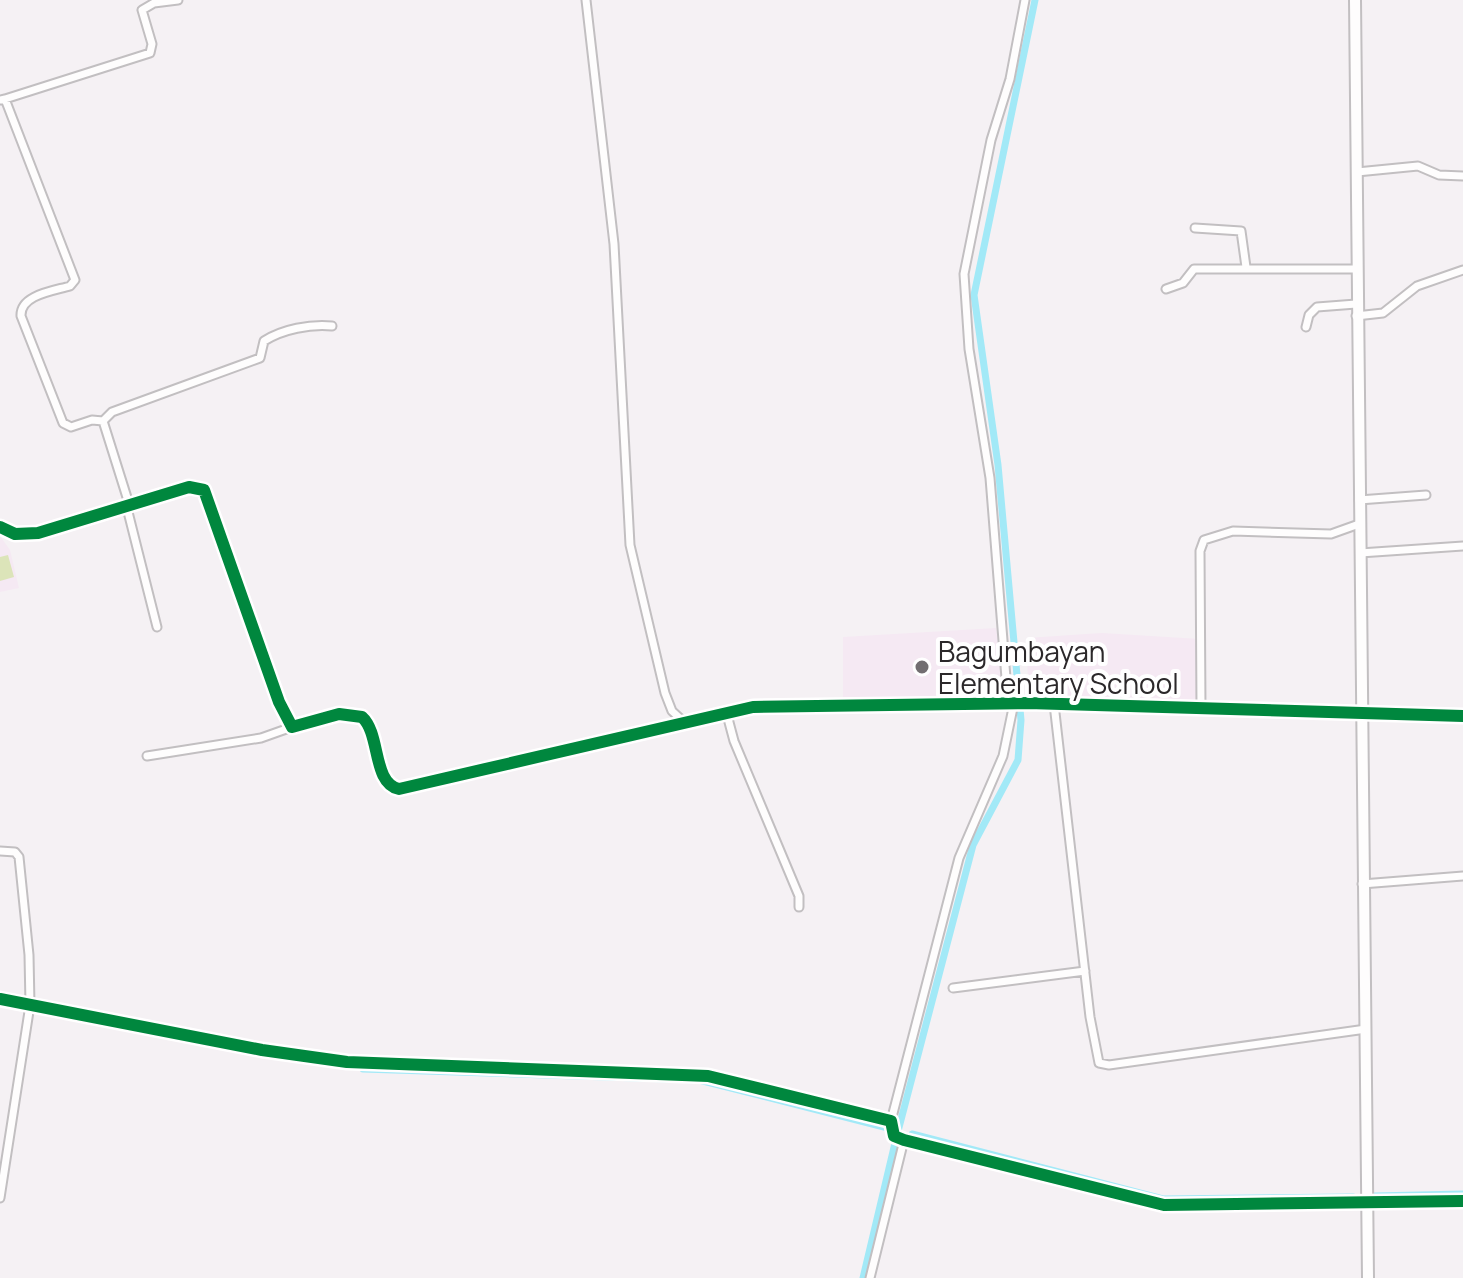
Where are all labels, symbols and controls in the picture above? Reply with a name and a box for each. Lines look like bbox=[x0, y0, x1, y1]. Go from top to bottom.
place label: Bagumbayan Elementary School bbox=[938, 632, 1179, 702]
marker: Bagumbayan Elementary School bbox=[913, 658, 931, 676]

